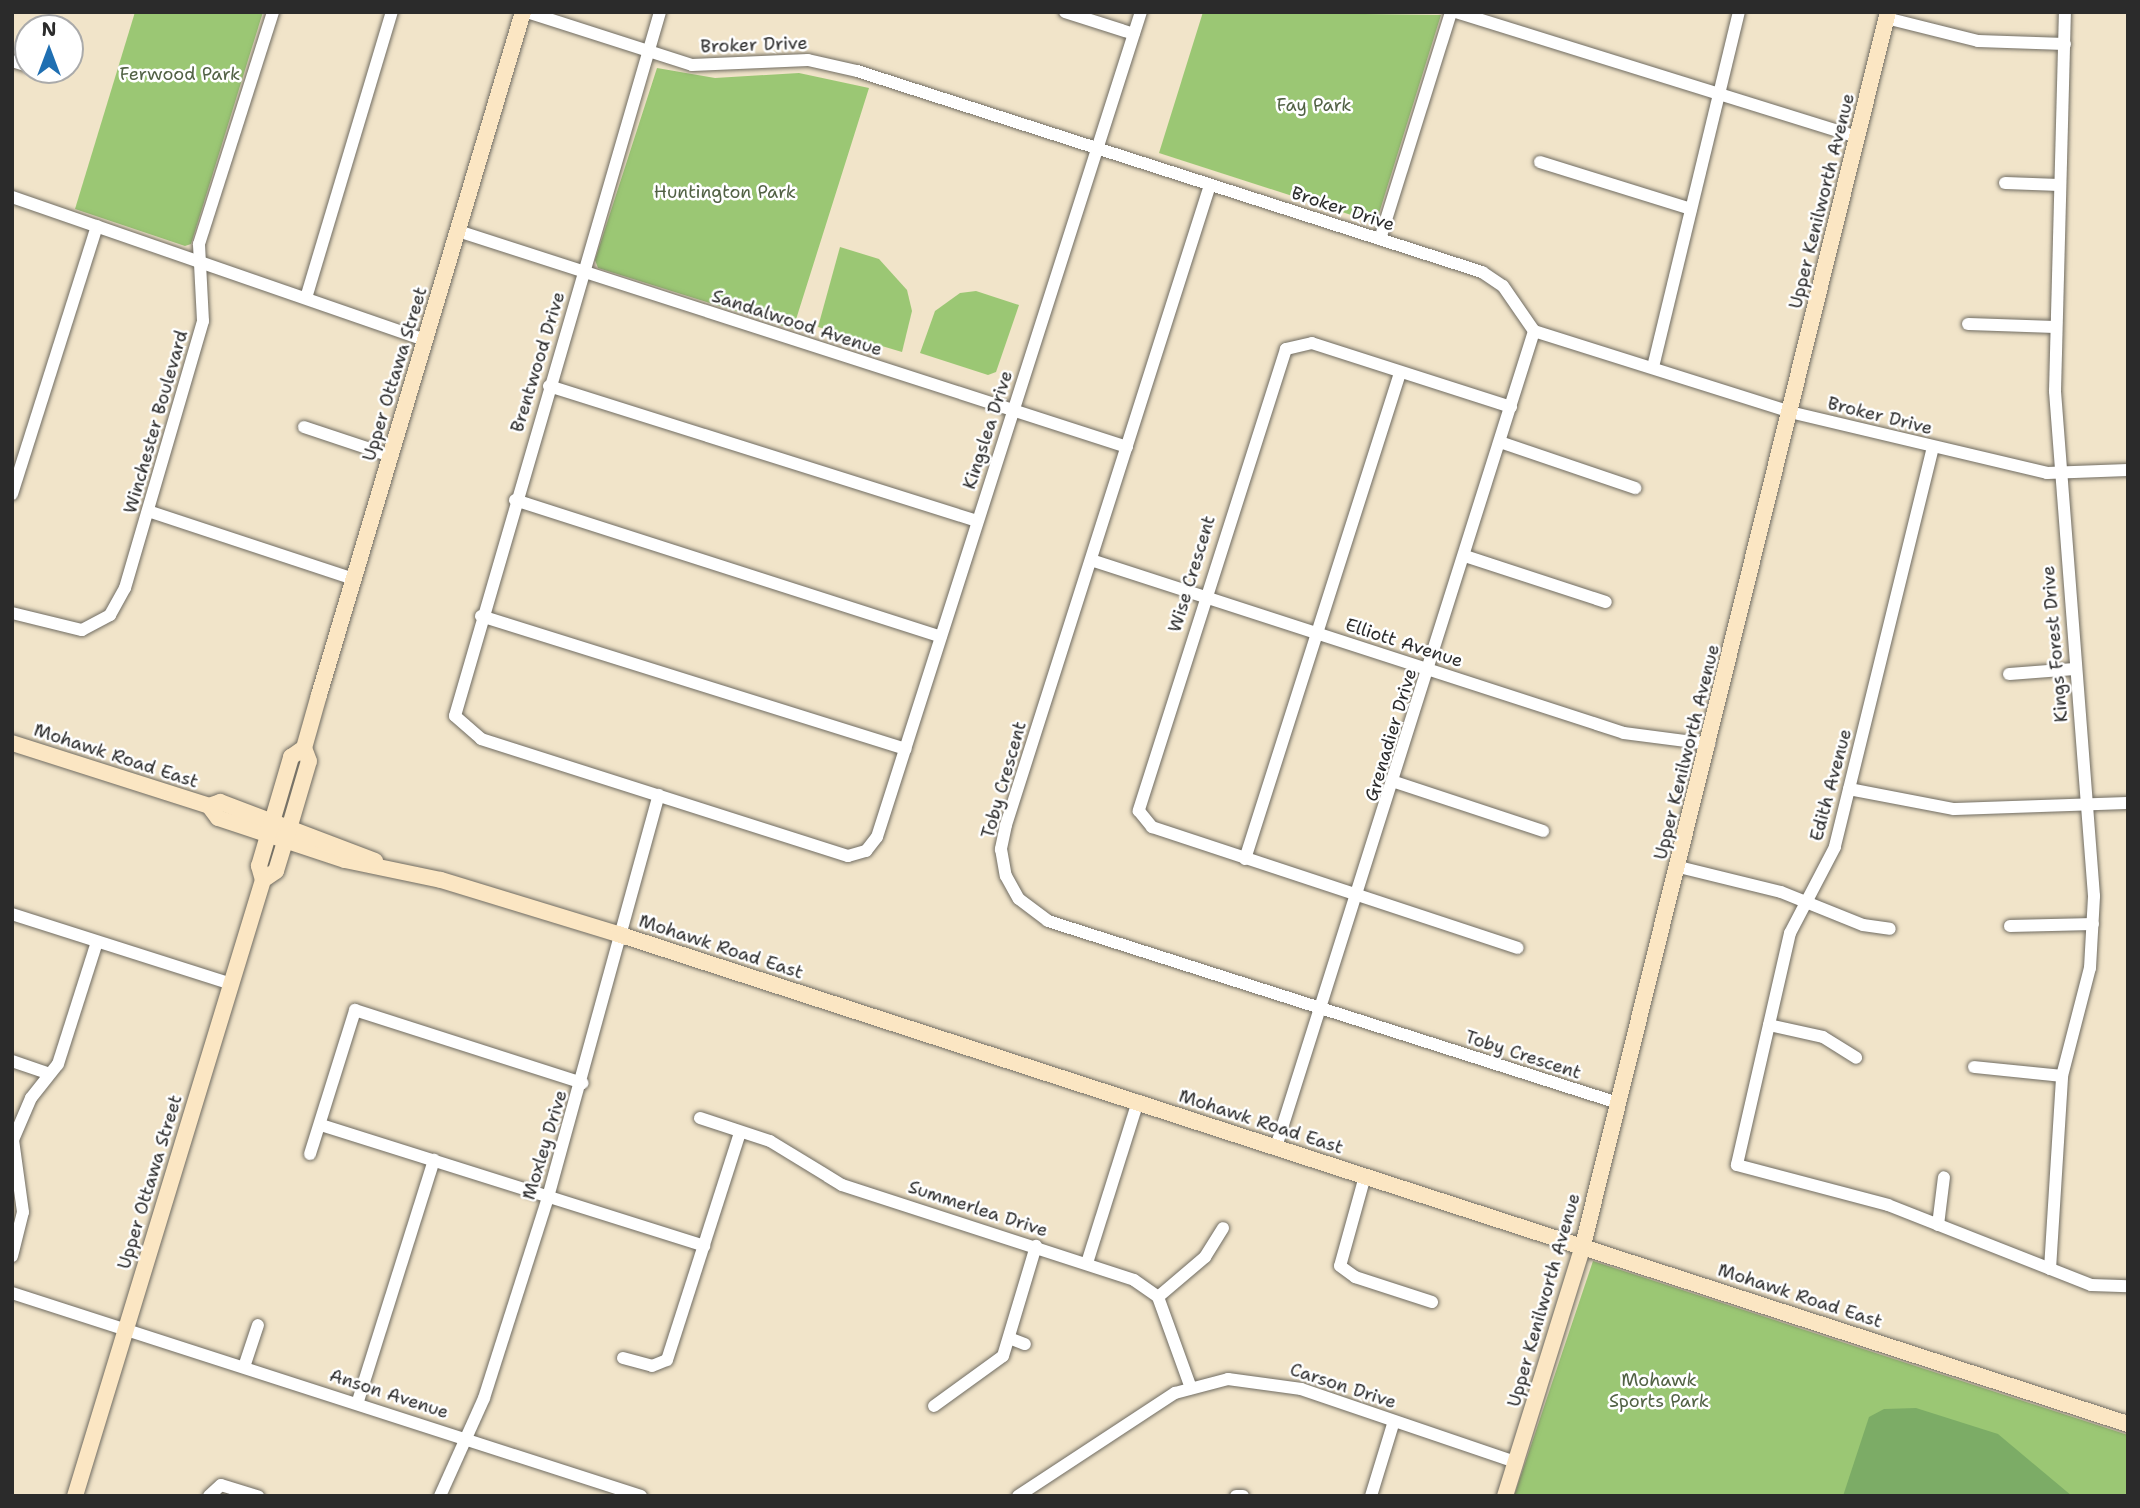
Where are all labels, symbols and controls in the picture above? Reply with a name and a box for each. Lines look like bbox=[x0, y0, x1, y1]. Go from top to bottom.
north arrow bbox=[14, 14, 84, 84]
text: N bbox=[41, 17, 57, 42]
street label: Broker Drive bbox=[700, 32, 808, 58]
park label: Ferwood Park bbox=[120, 63, 240, 85]
street label: Upper Kenilworth Avenue bbox=[1785, 91, 1859, 311]
park label: Fay Park bbox=[1276, 94, 1352, 116]
park label: Huntington Park bbox=[654, 181, 796, 203]
street label: Broker Drive bbox=[1289, 182, 1397, 236]
street label: Upper Ottawa Street bbox=[358, 284, 432, 464]
street label: Sandalwood Avenue bbox=[709, 285, 885, 361]
street label: Brentwood Drive bbox=[506, 289, 570, 435]
street label: Winchester Boulevard bbox=[119, 328, 193, 516]
street label: Kingslea Drive bbox=[959, 368, 1017, 492]
street label: Broker Drive bbox=[1825, 393, 1935, 439]
street label: Wise Crescent bbox=[1164, 513, 1220, 635]
street label: Kings Forest Drive bbox=[2037, 565, 2073, 723]
street label: Elliott Avenue bbox=[1343, 614, 1465, 672]
street label: Upper Kenilworth Avenue bbox=[1650, 642, 1724, 862]
street label: Grenadier Drive bbox=[1361, 666, 1421, 804]
street label: Mohawk Road East bbox=[31, 719, 201, 793]
street label: Toby Crescent bbox=[977, 719, 1031, 841]
street label: Edith Avenue bbox=[1806, 727, 1856, 843]
street label: Mohawk Road East bbox=[636, 910, 806, 984]
street label: Toby Crescent bbox=[1462, 1026, 1584, 1084]
street label: Mohawk Road East bbox=[1176, 1085, 1346, 1159]
street label: Moxley Drive bbox=[518, 1088, 572, 1202]
street label: Upper Ottawa Street bbox=[113, 1092, 187, 1272]
street label: Summerlea Drive bbox=[905, 1176, 1051, 1242]
street label: Upper Kenilworth Avenue bbox=[1503, 1191, 1585, 1409]
street label: Mohawk Road East bbox=[1715, 1259, 1885, 1333]
street label: Carson Drive bbox=[1287, 1359, 1399, 1413]
street label: Anson Avenue bbox=[327, 1365, 451, 1423]
park label: Mohawk Sports Park bbox=[1609, 1370, 1709, 1412]

